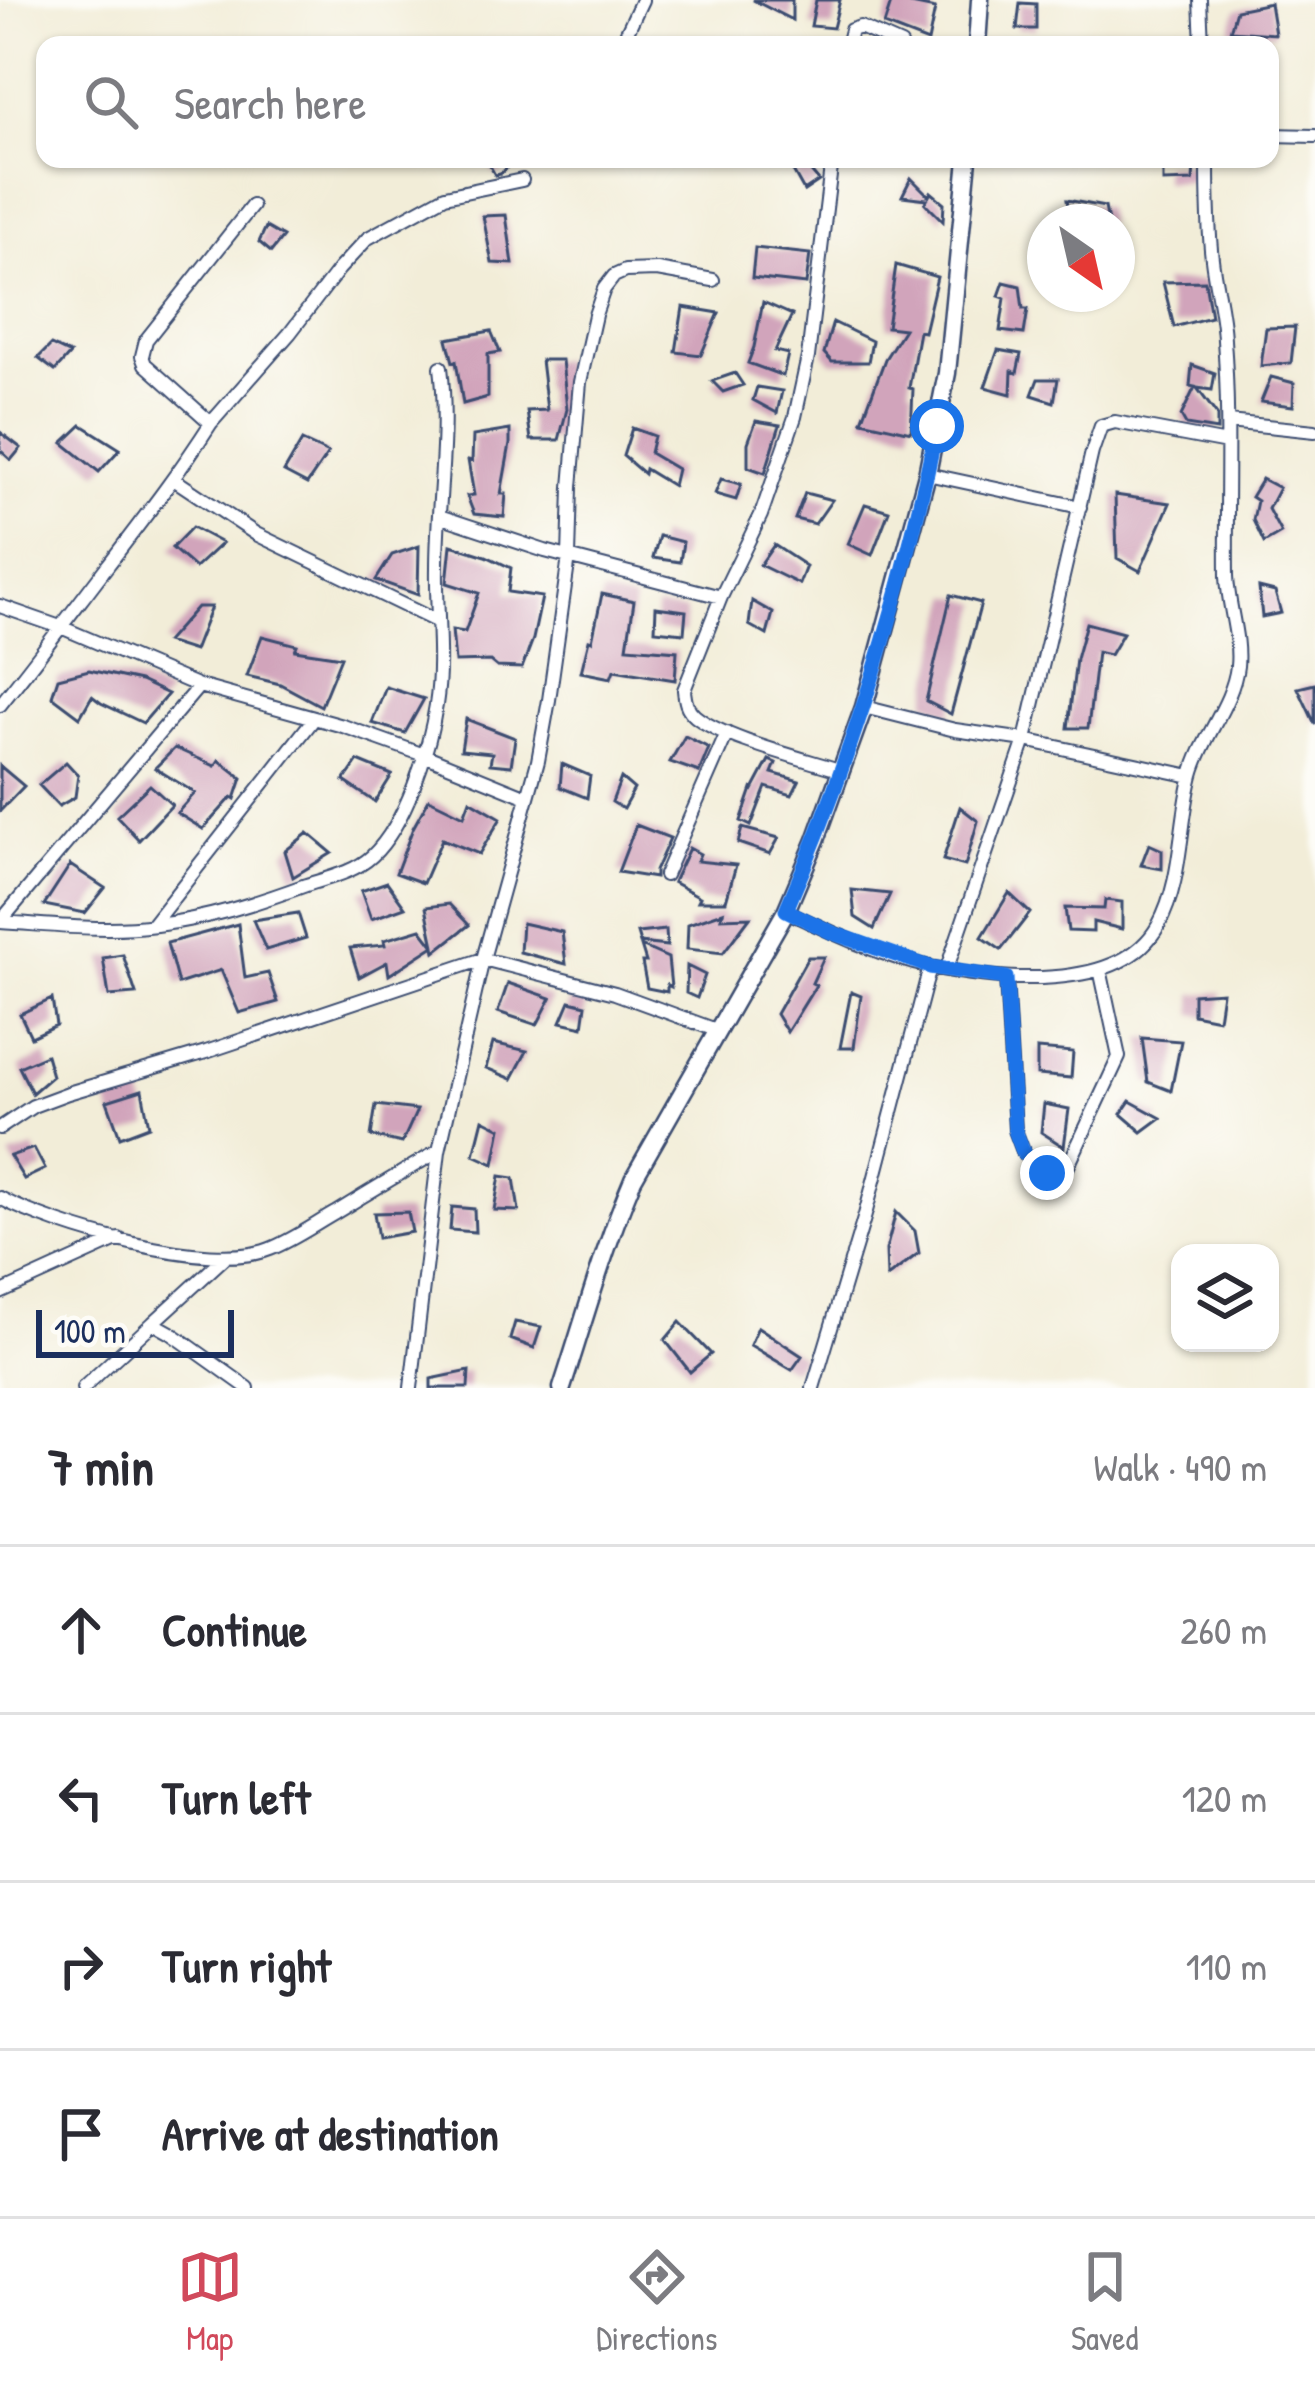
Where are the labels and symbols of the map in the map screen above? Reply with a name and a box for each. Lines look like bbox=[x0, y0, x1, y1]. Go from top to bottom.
north arrow bbox=[1027, 204, 1135, 312]
route start bbox=[910, 399, 964, 453]
route end bbox=[1020, 1146, 1074, 1200]
scale bar bbox=[36, 1304, 234, 1357]

